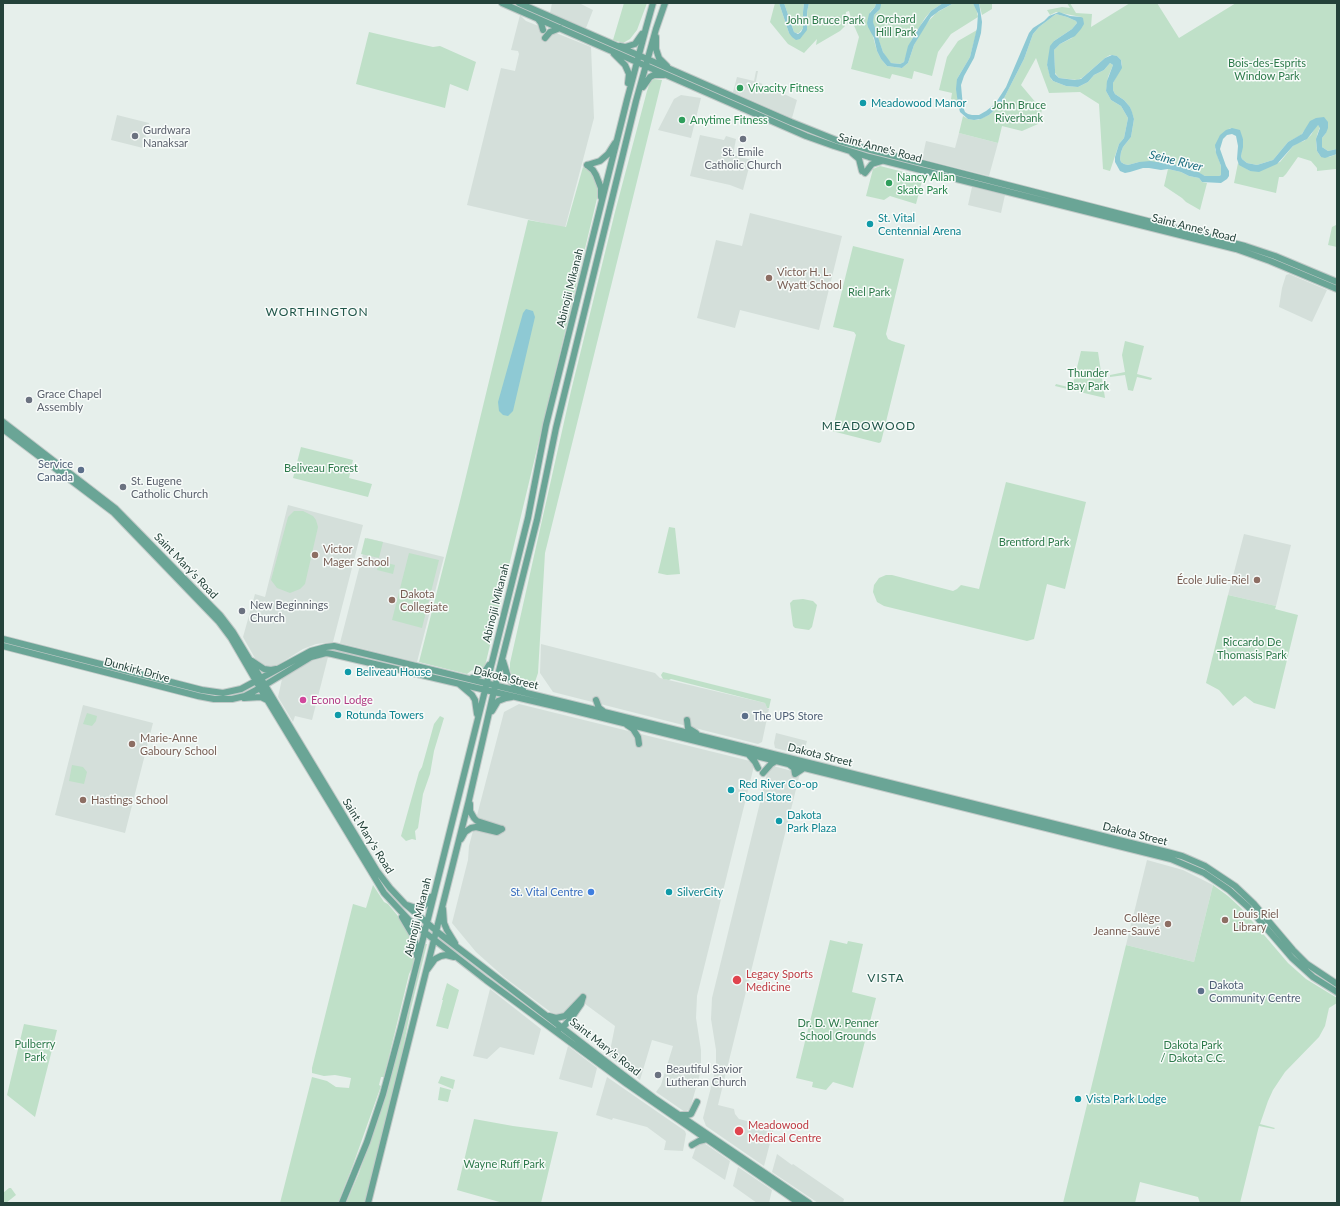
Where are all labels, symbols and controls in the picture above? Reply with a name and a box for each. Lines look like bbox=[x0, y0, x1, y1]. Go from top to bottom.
park label: Orchard Hill Park bbox=[876, 12, 916, 38]
park label: John Bruce Park bbox=[786, 13, 864, 27]
park label: Bois-des-Esprits Window Park bbox=[1228, 56, 1306, 82]
place label: Vivacity Fitness bbox=[748, 81, 824, 95]
marker: Vivacity Fitness bbox=[735, 83, 745, 93]
place label: Meadowood Manor bbox=[871, 96, 967, 110]
marker: Meadowood Manor bbox=[858, 98, 868, 108]
park label: John Bruce Riverbank bbox=[992, 98, 1046, 124]
place label: Anytime Fitness bbox=[690, 113, 768, 127]
marker: Anytime Fitness bbox=[677, 115, 687, 125]
place label: Gurdwara Nanaksar bbox=[143, 123, 190, 149]
street label: Saint Anne's Road bbox=[837, 130, 923, 166]
marker: Gurdwara Nanaksar bbox=[130, 131, 140, 141]
marker: St. Emile Catholic Church bbox=[738, 134, 748, 144]
place label: St. Emile Catholic Church bbox=[704, 145, 782, 171]
water label: Seine River bbox=[1148, 147, 1204, 175]
place label: Nancy Allan Skate Park bbox=[897, 170, 955, 196]
marker: Nancy Allan Skate Park bbox=[884, 178, 894, 188]
place label: St. Vital Centennial Arena bbox=[878, 211, 961, 237]
street label: Saint Anne's Road bbox=[1151, 211, 1237, 245]
marker: St. Vital Centennial Arena bbox=[865, 219, 875, 229]
street label: Abinojii Mikanah bbox=[554, 247, 586, 329]
place label: Victor H. L. Wyatt School bbox=[777, 265, 842, 291]
marker: Victor H. L. Wyatt School bbox=[764, 273, 774, 283]
park label: Riel Park bbox=[848, 285, 890, 299]
district label: WORTHINGTON bbox=[265, 305, 369, 319]
park label: Thunder Bay Park bbox=[1067, 366, 1109, 392]
place label: Grace Chapel Assembly bbox=[37, 387, 102, 413]
marker: Grace Chapel Assembly bbox=[24, 395, 34, 405]
district label: MEADOWOOD bbox=[822, 419, 916, 433]
place label: Service Canada bbox=[37, 457, 73, 483]
park label: Beliveau Forest bbox=[284, 461, 358, 475]
marker: Service Canada bbox=[76, 465, 86, 475]
place label: St. Eugene Catholic Church bbox=[131, 474, 208, 500]
marker: St. Eugene Catholic Church bbox=[118, 482, 128, 492]
street label: Saint Mary’s Road bbox=[151, 530, 221, 602]
park label: Brentford Park bbox=[999, 535, 1069, 549]
place label: Victor Mager School bbox=[323, 542, 389, 568]
marker: Victor Mager School bbox=[310, 550, 320, 560]
street label: Abinojii Mikanah bbox=[480, 562, 512, 644]
place label: École Julie-Riel bbox=[1177, 573, 1249, 587]
marker: École Julie-Riel bbox=[1252, 575, 1262, 585]
place label: Dakota Collegiate bbox=[400, 587, 448, 613]
marker: Dakota Collegiate bbox=[387, 595, 397, 605]
place label: New Beginnings Church bbox=[250, 598, 328, 624]
marker: New Beginnings Church bbox=[237, 606, 247, 616]
park label: Riccardo De Thomasis Park bbox=[1217, 635, 1287, 661]
street label: Dunkirk Drive bbox=[103, 655, 171, 685]
street label: Dakota Street bbox=[472, 664, 540, 692]
place label: Beliveau House bbox=[356, 665, 431, 679]
marker: Beliveau House bbox=[343, 667, 353, 677]
place label: Econo Lodge bbox=[311, 693, 373, 707]
marker: Econo Lodge bbox=[298, 695, 308, 705]
place label: Rotunda Towers bbox=[346, 708, 424, 722]
place label: The UPS Store bbox=[753, 709, 823, 723]
marker: Rotunda Towers bbox=[333, 710, 343, 720]
marker: The UPS Store bbox=[740, 711, 750, 721]
place label: Marie-Anne Gaboury School bbox=[140, 731, 217, 757]
marker: Marie-Anne Gaboury School bbox=[127, 739, 137, 749]
street label: Dakota Street bbox=[786, 741, 854, 769]
place label: Red River Co-op Food Store bbox=[739, 777, 818, 803]
marker: Red River Co-op Food Store bbox=[726, 785, 736, 795]
place label: Hastings School bbox=[91, 793, 168, 807]
marker: Hastings School bbox=[78, 795, 88, 805]
street label: Saint Mary’s Road bbox=[340, 796, 396, 876]
place label: Dakota Park Plaza bbox=[787, 808, 836, 834]
marker: Dakota Park Plaza bbox=[774, 816, 784, 826]
street label: Dakota Street bbox=[1101, 820, 1169, 848]
street label: Abinojii Mikanah bbox=[402, 876, 434, 958]
place label: St. Vital Centre bbox=[510, 885, 583, 899]
place label: SilverCity bbox=[677, 885, 723, 899]
marker: St. Vital Centre bbox=[586, 887, 596, 897]
marker: SilverCity bbox=[664, 887, 674, 897]
place label: Louis Riel Library bbox=[1233, 907, 1279, 933]
place label: Collège Jeanne-Sauvé bbox=[1093, 911, 1160, 937]
marker: Louis Riel Library bbox=[1220, 915, 1230, 925]
marker: Collège Jeanne-Sauvé bbox=[1163, 919, 1173, 929]
place label: Legacy Sports Medicine bbox=[746, 967, 813, 993]
district label: VISTA bbox=[867, 971, 905, 985]
marker: Legacy Sports Medicine bbox=[731, 974, 743, 986]
place label: Dakota Community Centre bbox=[1209, 978, 1301, 1004]
marker: Dakota Community Centre bbox=[1196, 986, 1206, 996]
street label: Saint Mary’s Road bbox=[567, 1015, 643, 1079]
park label: Dr. D. W. Penner School Grounds bbox=[797, 1016, 879, 1042]
park label: Pulberry Park bbox=[15, 1037, 55, 1063]
park label: Dakota Park / Dakota C.C. bbox=[1161, 1038, 1225, 1064]
place label: Beautiful Savior Lutheran Church bbox=[666, 1062, 746, 1088]
marker: Beautiful Savior Lutheran Church bbox=[653, 1070, 663, 1080]
place label: Vista Park Lodge bbox=[1086, 1092, 1166, 1106]
marker: Vista Park Lodge bbox=[1073, 1094, 1083, 1104]
place label: Meadowood Medical Centre bbox=[748, 1118, 821, 1144]
marker: Meadowood Medical Centre bbox=[733, 1125, 745, 1137]
park label: Wayne Ruff Park bbox=[464, 1157, 544, 1171]

